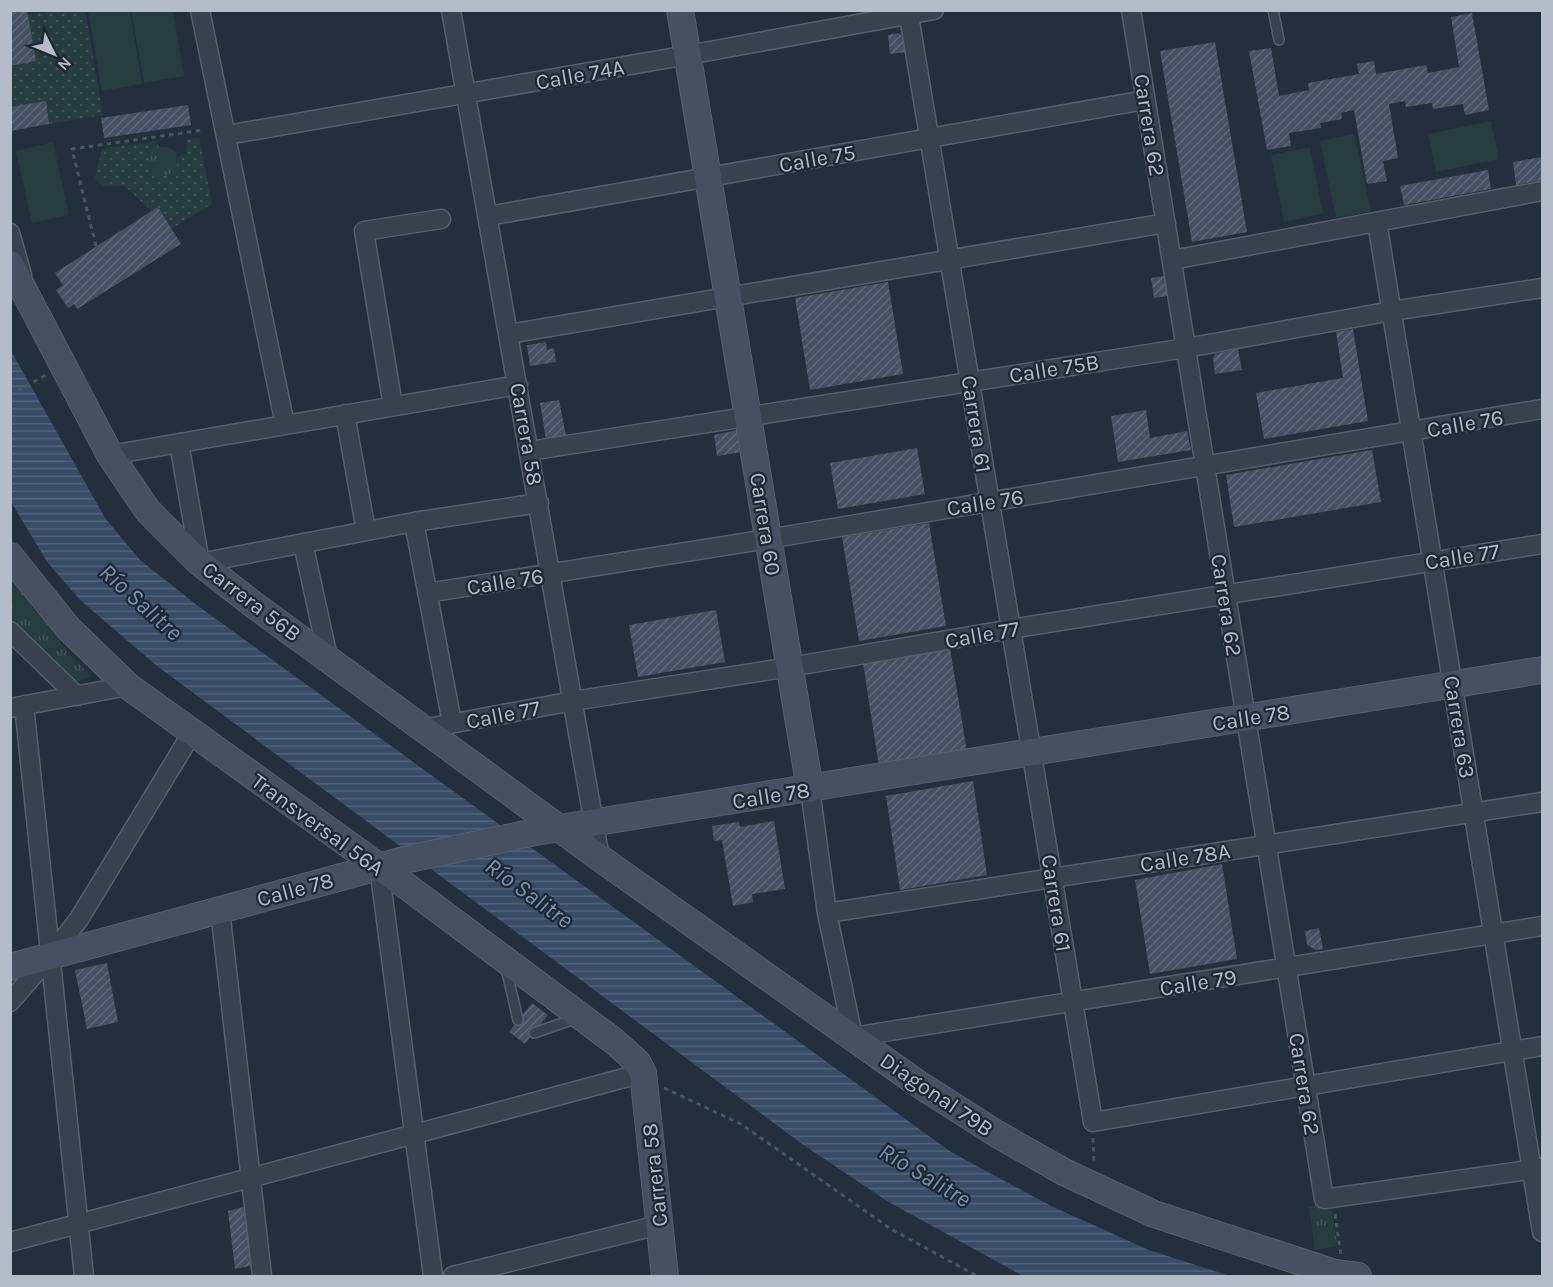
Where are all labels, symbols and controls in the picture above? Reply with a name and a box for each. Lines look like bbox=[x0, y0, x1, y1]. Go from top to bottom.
north arrow bbox=[24, 24, 84, 84]
text: N bbox=[54, 53, 75, 75]
street label: Calle 74A bbox=[534, 54, 627, 96]
street label: Carrera 62 bbox=[1128, 72, 1170, 178]
street label: Calle 75 bbox=[777, 139, 857, 178]
street label: Calle 75B bbox=[1007, 349, 1101, 389]
street label: Carrera 61 bbox=[956, 374, 997, 475]
street label: Carrera 58 bbox=[504, 381, 548, 488]
street label: Calle 76 bbox=[1425, 404, 1506, 444]
street label: Carrera 60 bbox=[744, 471, 786, 577]
street label: Calle 76 bbox=[945, 484, 1025, 522]
street label: Calle 77 bbox=[1423, 538, 1501, 576]
street label: Carrera 62 bbox=[1205, 552, 1247, 658]
street label: Carrera 56B bbox=[197, 556, 306, 647]
water label: Río Salitre bbox=[94, 558, 188, 646]
street label: Calle 76 bbox=[465, 563, 545, 601]
street label: Calle 77 bbox=[943, 616, 1021, 654]
street label: Carrera 63 bbox=[1438, 674, 1480, 780]
street label: Calle 77 bbox=[464, 695, 543, 735]
street label: Calle 78 bbox=[1210, 699, 1292, 737]
street label: Transversal 56A bbox=[246, 768, 389, 882]
street label: Calle 78 bbox=[730, 777, 812, 815]
street label: Calle 78A bbox=[1138, 838, 1232, 878]
water label: Río Salitre bbox=[480, 852, 578, 934]
street label: Carrera 61 bbox=[1036, 853, 1077, 954]
street label: Calle 78 bbox=[254, 867, 336, 913]
street label: Calle 79 bbox=[1158, 964, 1238, 1002]
street label: Carrera 62 bbox=[1283, 1031, 1325, 1137]
street label: Diagonal 79B bbox=[875, 1047, 998, 1142]
street label: Carrera 58 bbox=[637, 1122, 673, 1228]
water label: Río Salitre bbox=[874, 1137, 976, 1213]

